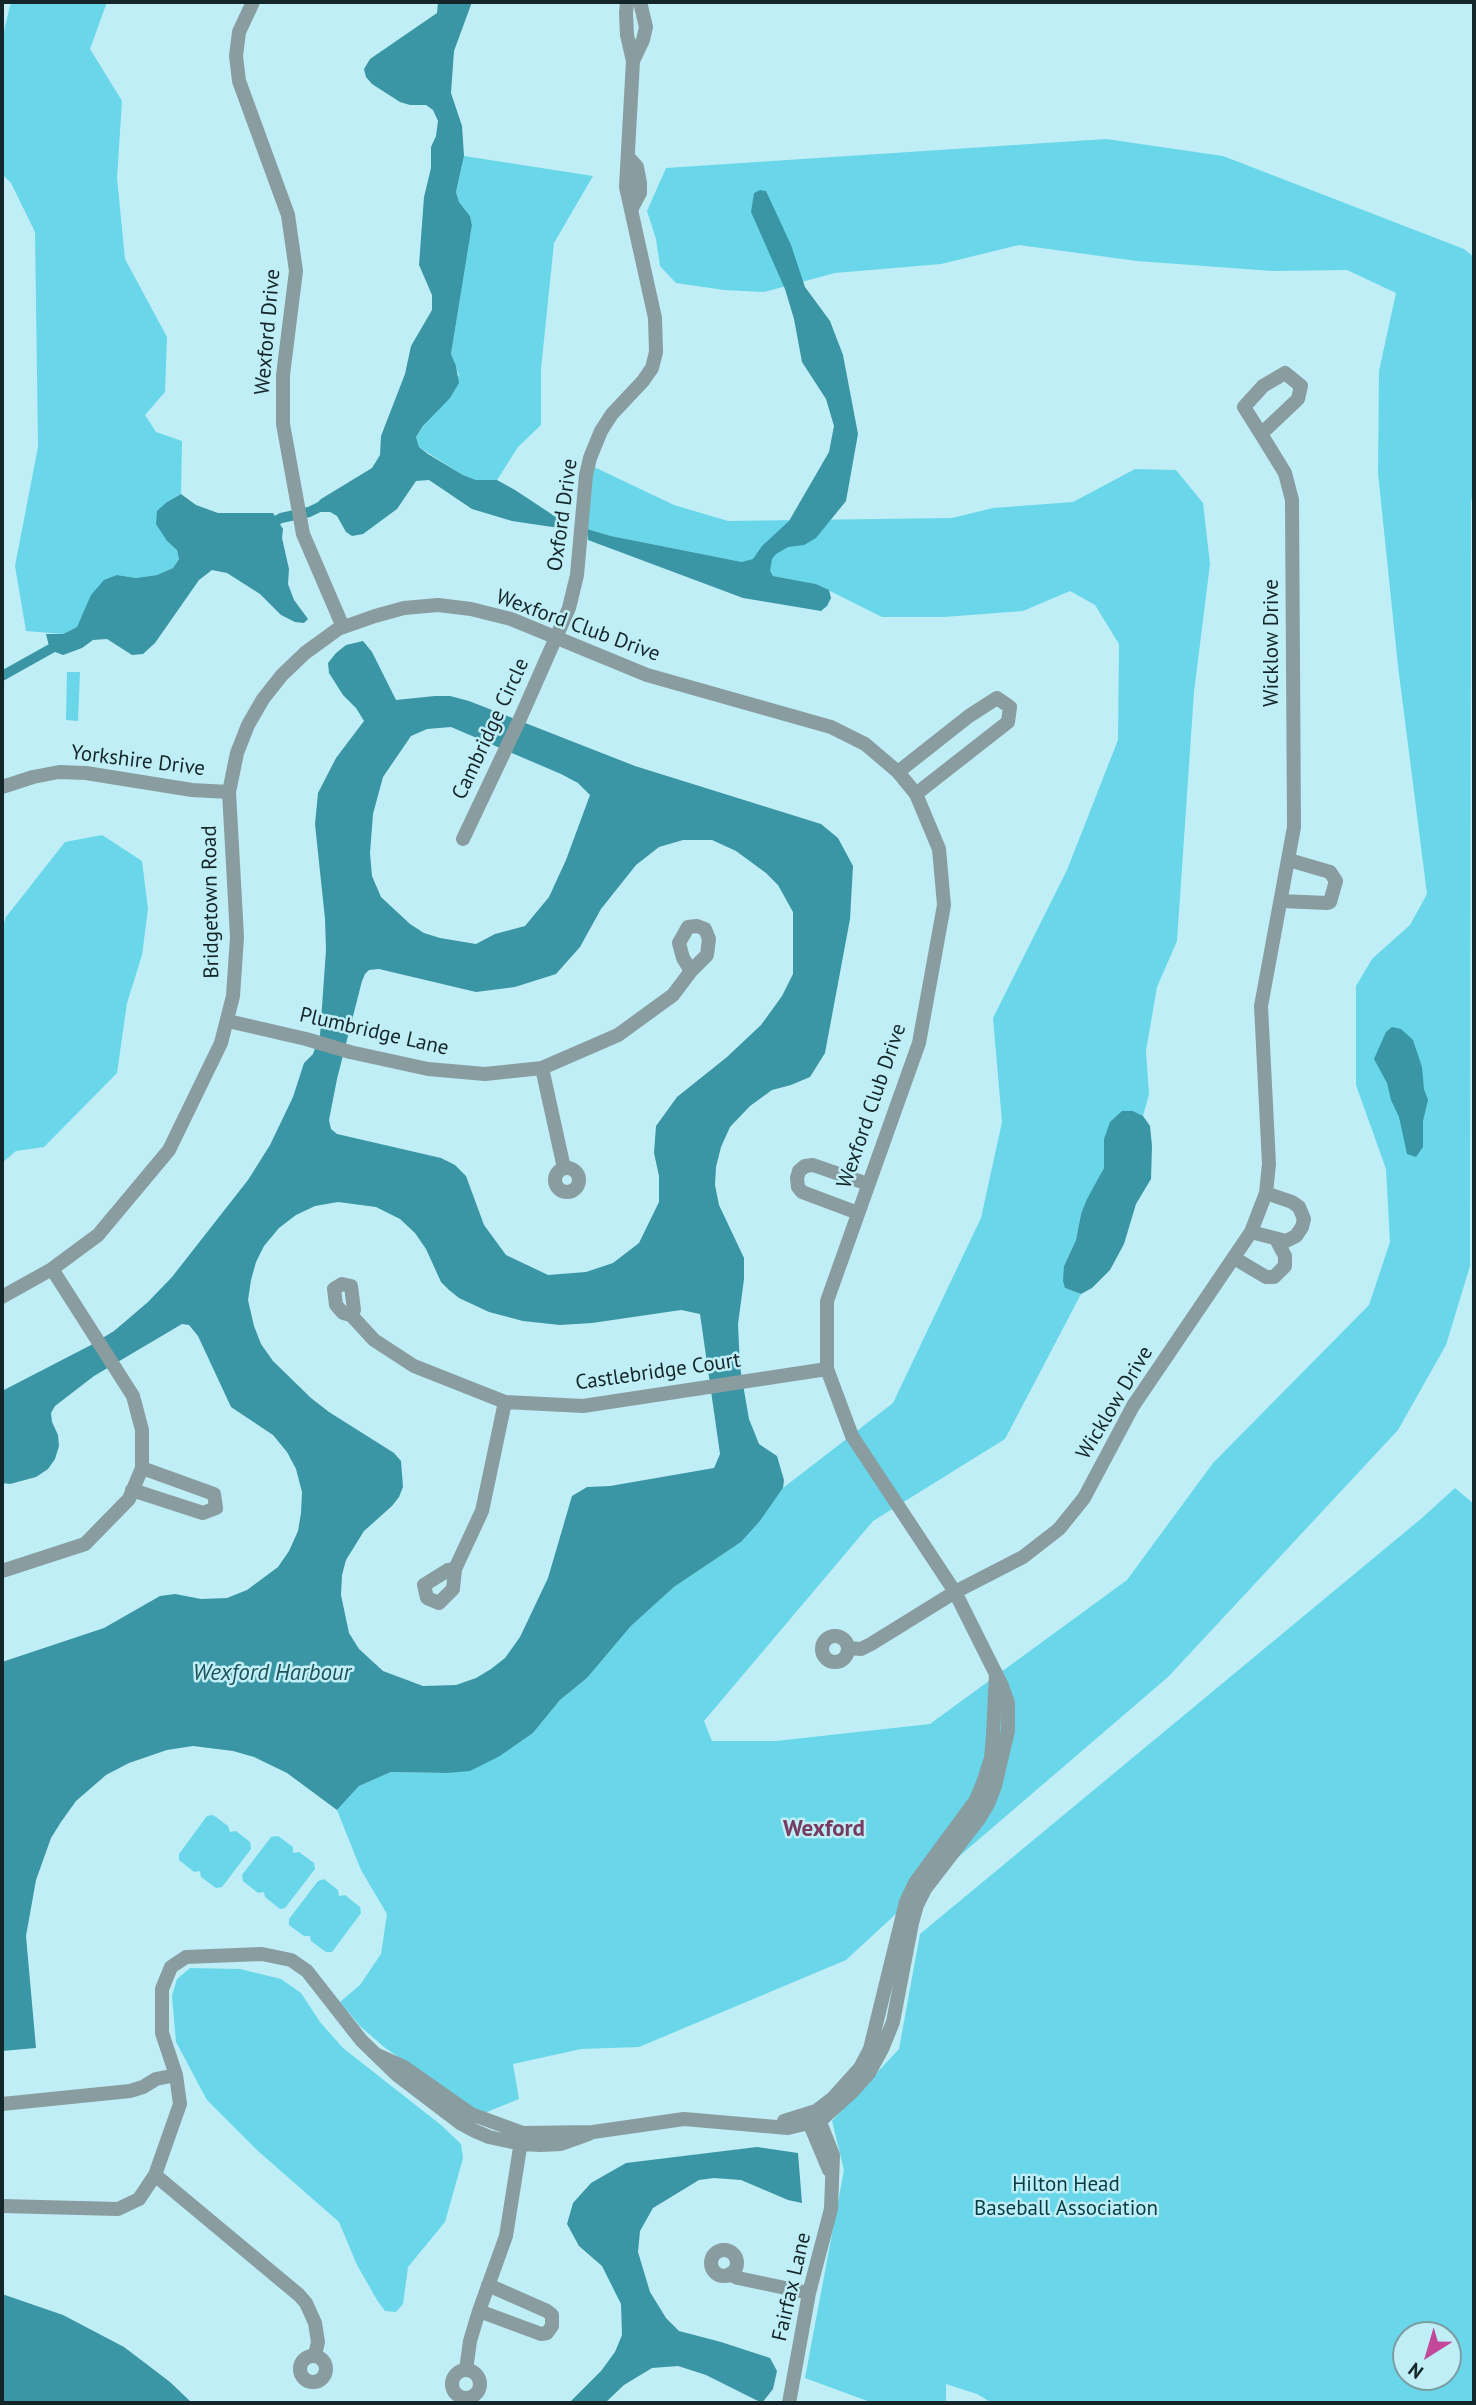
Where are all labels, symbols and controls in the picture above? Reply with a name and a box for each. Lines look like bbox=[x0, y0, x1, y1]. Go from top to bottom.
street label: Wexford Drive bbox=[250, 268, 286, 396]
street label: Oxford Drive bbox=[543, 457, 583, 573]
street label: Wicklow Drive bbox=[1259, 579, 1285, 707]
street label: Wexford Club Drive bbox=[493, 585, 663, 667]
street label: Cambridge Circle bbox=[447, 654, 535, 804]
street label: Yorkshire Drive bbox=[70, 740, 206, 782]
street label: Bridgetown Road bbox=[197, 825, 225, 979]
street label: Plumbridge Lane bbox=[297, 1003, 451, 1061]
street label: Wexford Club Drive bbox=[832, 1020, 912, 1192]
street label: Wicklow Drive bbox=[1071, 1342, 1159, 1464]
street label: Castlebridge Court bbox=[574, 1348, 742, 1396]
water label: Wexford Harbour bbox=[193, 1659, 351, 1687]
district label: Wexford bbox=[783, 1815, 865, 1843]
park label: Hilton Head Baseball Association bbox=[974, 2172, 1158, 2222]
street label: Fairfax Lane bbox=[767, 2230, 817, 2344]
north arrow bbox=[1392, 2321, 1462, 2391]
text: N bbox=[1403, 2358, 1428, 2385]

